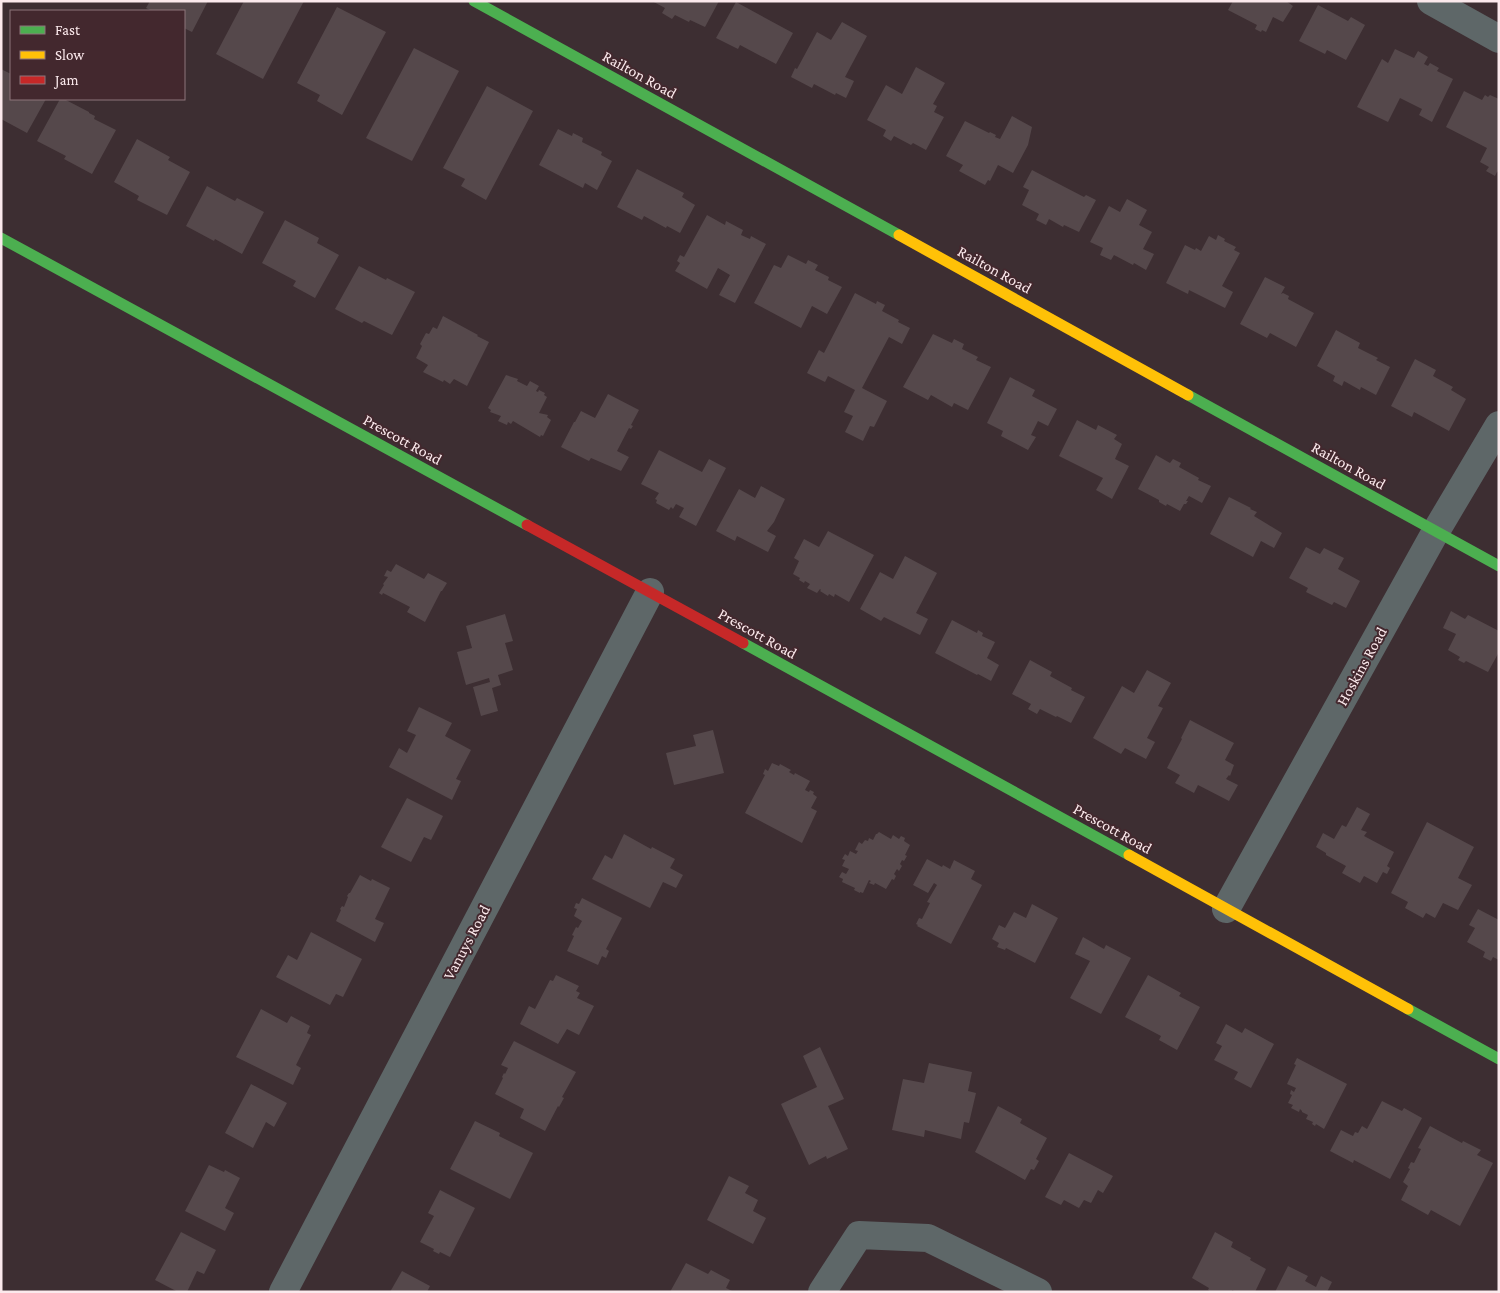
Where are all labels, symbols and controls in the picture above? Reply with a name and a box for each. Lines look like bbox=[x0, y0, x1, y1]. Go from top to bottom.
legend bbox=[10, 10, 185, 100]
text: Fast bbox=[55, 22, 81, 38]
text: Slow bbox=[55, 47, 85, 63]
street label: Railton Road bbox=[600, 47, 680, 102]
text: Jam bbox=[53, 72, 78, 89]
street label: Railton Road bbox=[955, 242, 1035, 297]
street label: Prescott Road bbox=[360, 411, 446, 468]
street label: Railton Road bbox=[1309, 438, 1389, 493]
street label: Prescott Road bbox=[715, 605, 801, 662]
street label: Hoskins Road bbox=[1333, 624, 1390, 708]
street label: Prescott Road bbox=[1070, 800, 1156, 857]
street label: Vanuys Road bbox=[440, 902, 494, 983]

